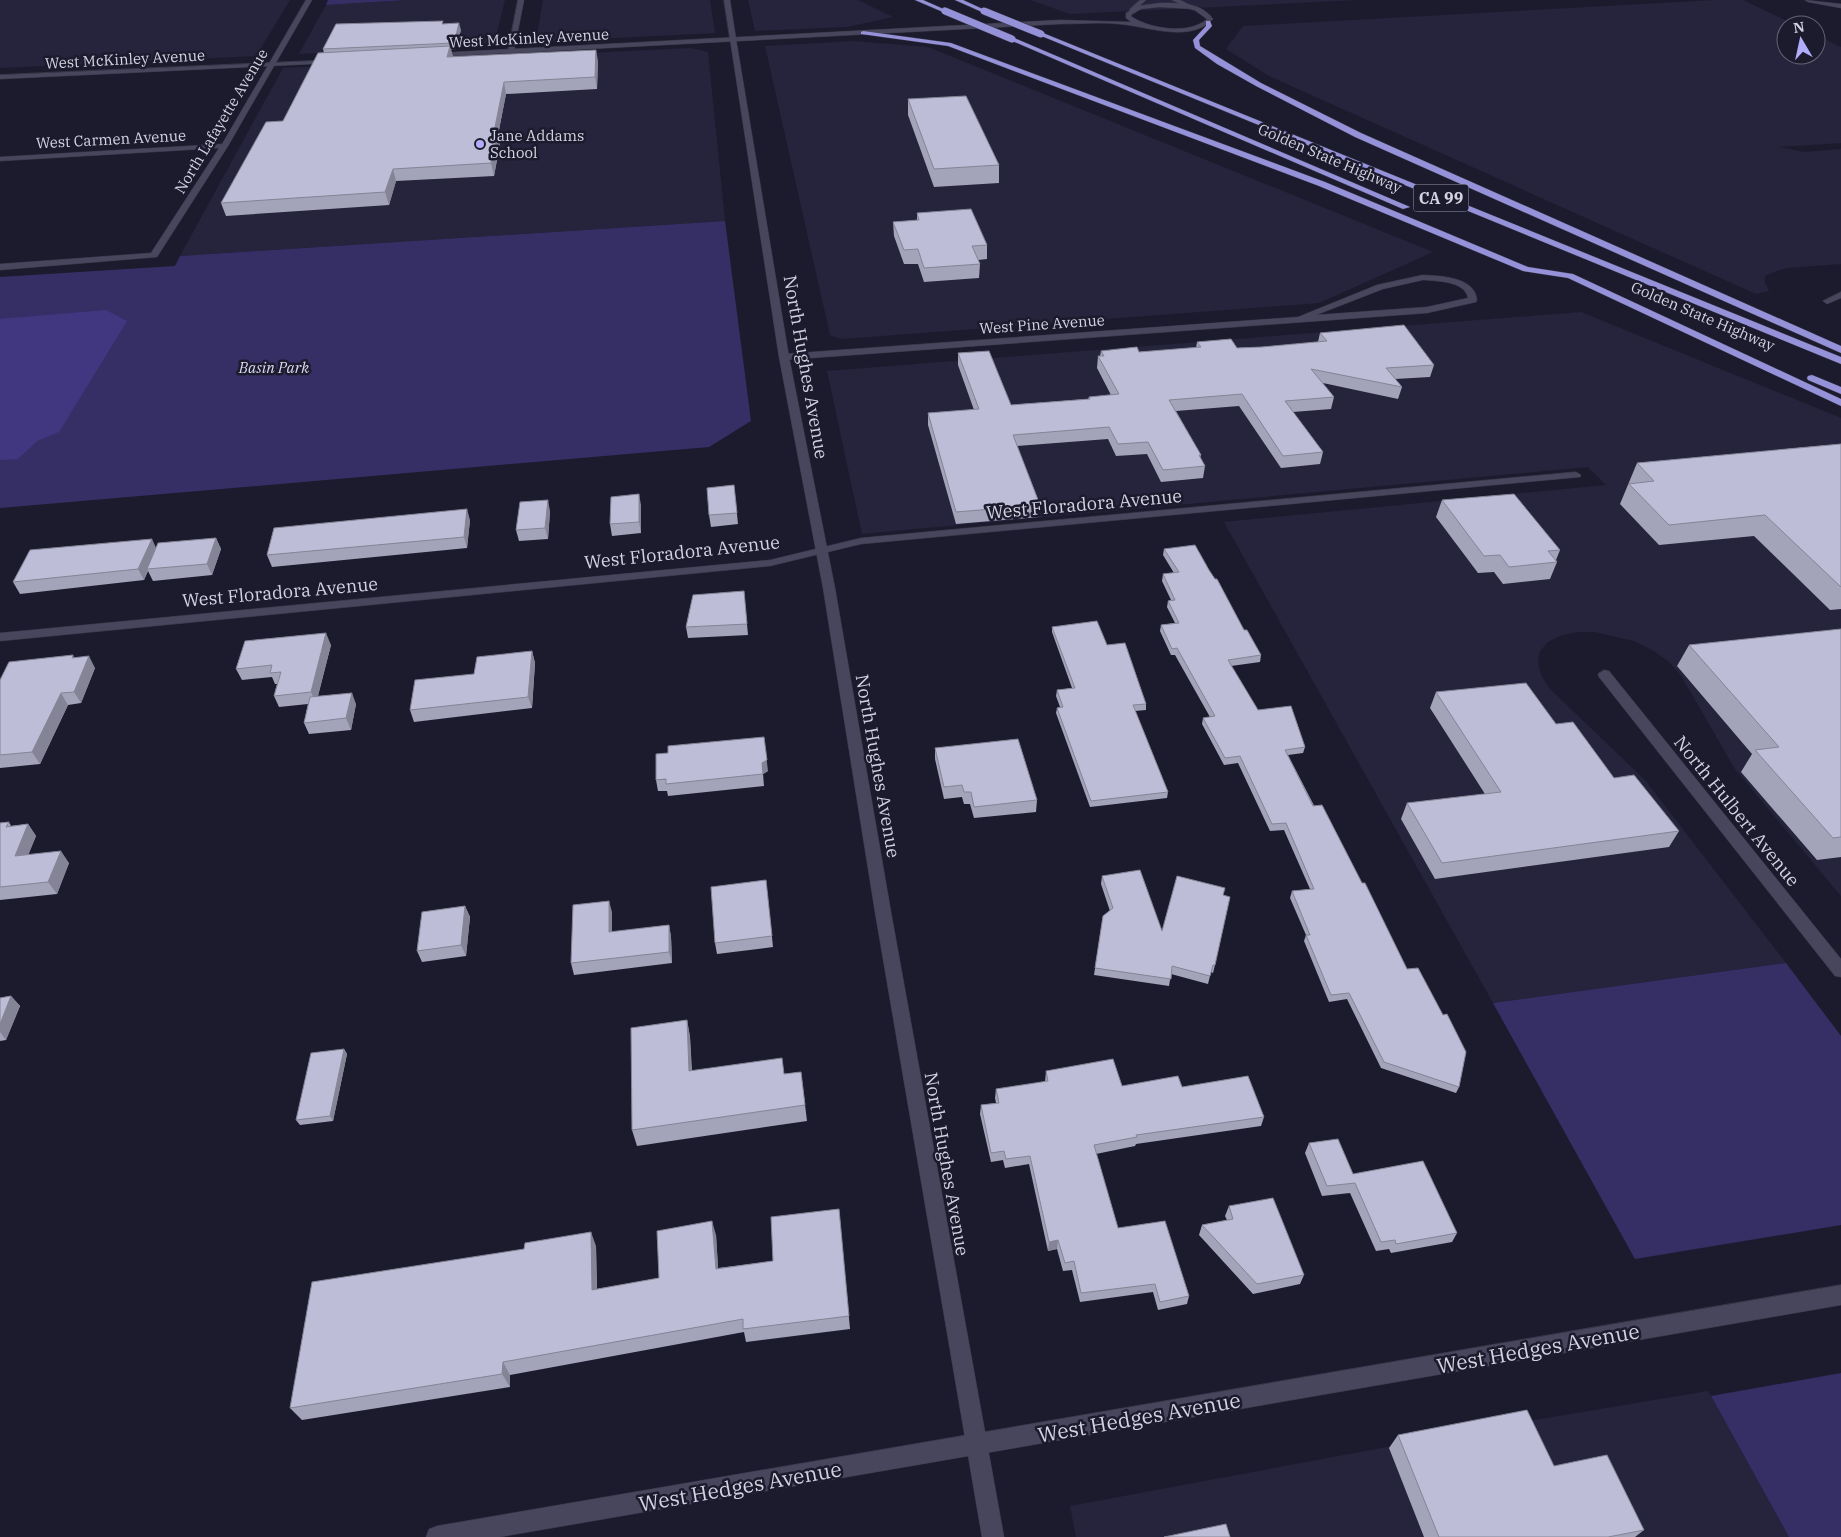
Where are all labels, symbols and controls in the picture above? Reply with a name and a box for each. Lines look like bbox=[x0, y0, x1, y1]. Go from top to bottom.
north arrow bbox=[1776, 15, 1826, 65]
text: N bbox=[1792, 17, 1806, 37]
street label: West McKinley Avenue bbox=[448, 24, 610, 52]
street label: West McKinley Avenue bbox=[44, 45, 206, 73]
street label: North Lafayette Avenue bbox=[170, 45, 272, 197]
street label: Golden State Highway bbox=[1255, 119, 1405, 197]
street label: West Carmen Avenue bbox=[35, 126, 187, 152]
place label: Jane Addams School bbox=[490, 126, 584, 162]
marker: Jane Addams School bbox=[474, 138, 486, 150]
road number: CA 99 bbox=[1414, 184, 1468, 212]
street label: North Hughes Avenue bbox=[779, 273, 833, 461]
street label: Golden State Highway bbox=[1628, 277, 1778, 355]
street label: West Pine Avenue bbox=[979, 310, 1105, 338]
park label: Basin Park bbox=[238, 358, 309, 377]
street label: West Floradora Avenue bbox=[985, 484, 1183, 524]
street label: West Floradora Avenue bbox=[583, 530, 781, 574]
street label: West Floradora Avenue bbox=[181, 572, 379, 612]
street label: North Hughes Avenue bbox=[851, 672, 905, 860]
street label: North Hulbert Avenue bbox=[1669, 731, 1805, 891]
street label: North Hughes Avenue bbox=[920, 1070, 974, 1258]
street label: West Hedges Avenue bbox=[1434, 1316, 1642, 1380]
street label: West Hedges Avenue bbox=[1035, 1385, 1243, 1449]
street label: West Hedges Avenue bbox=[636, 1454, 844, 1518]

